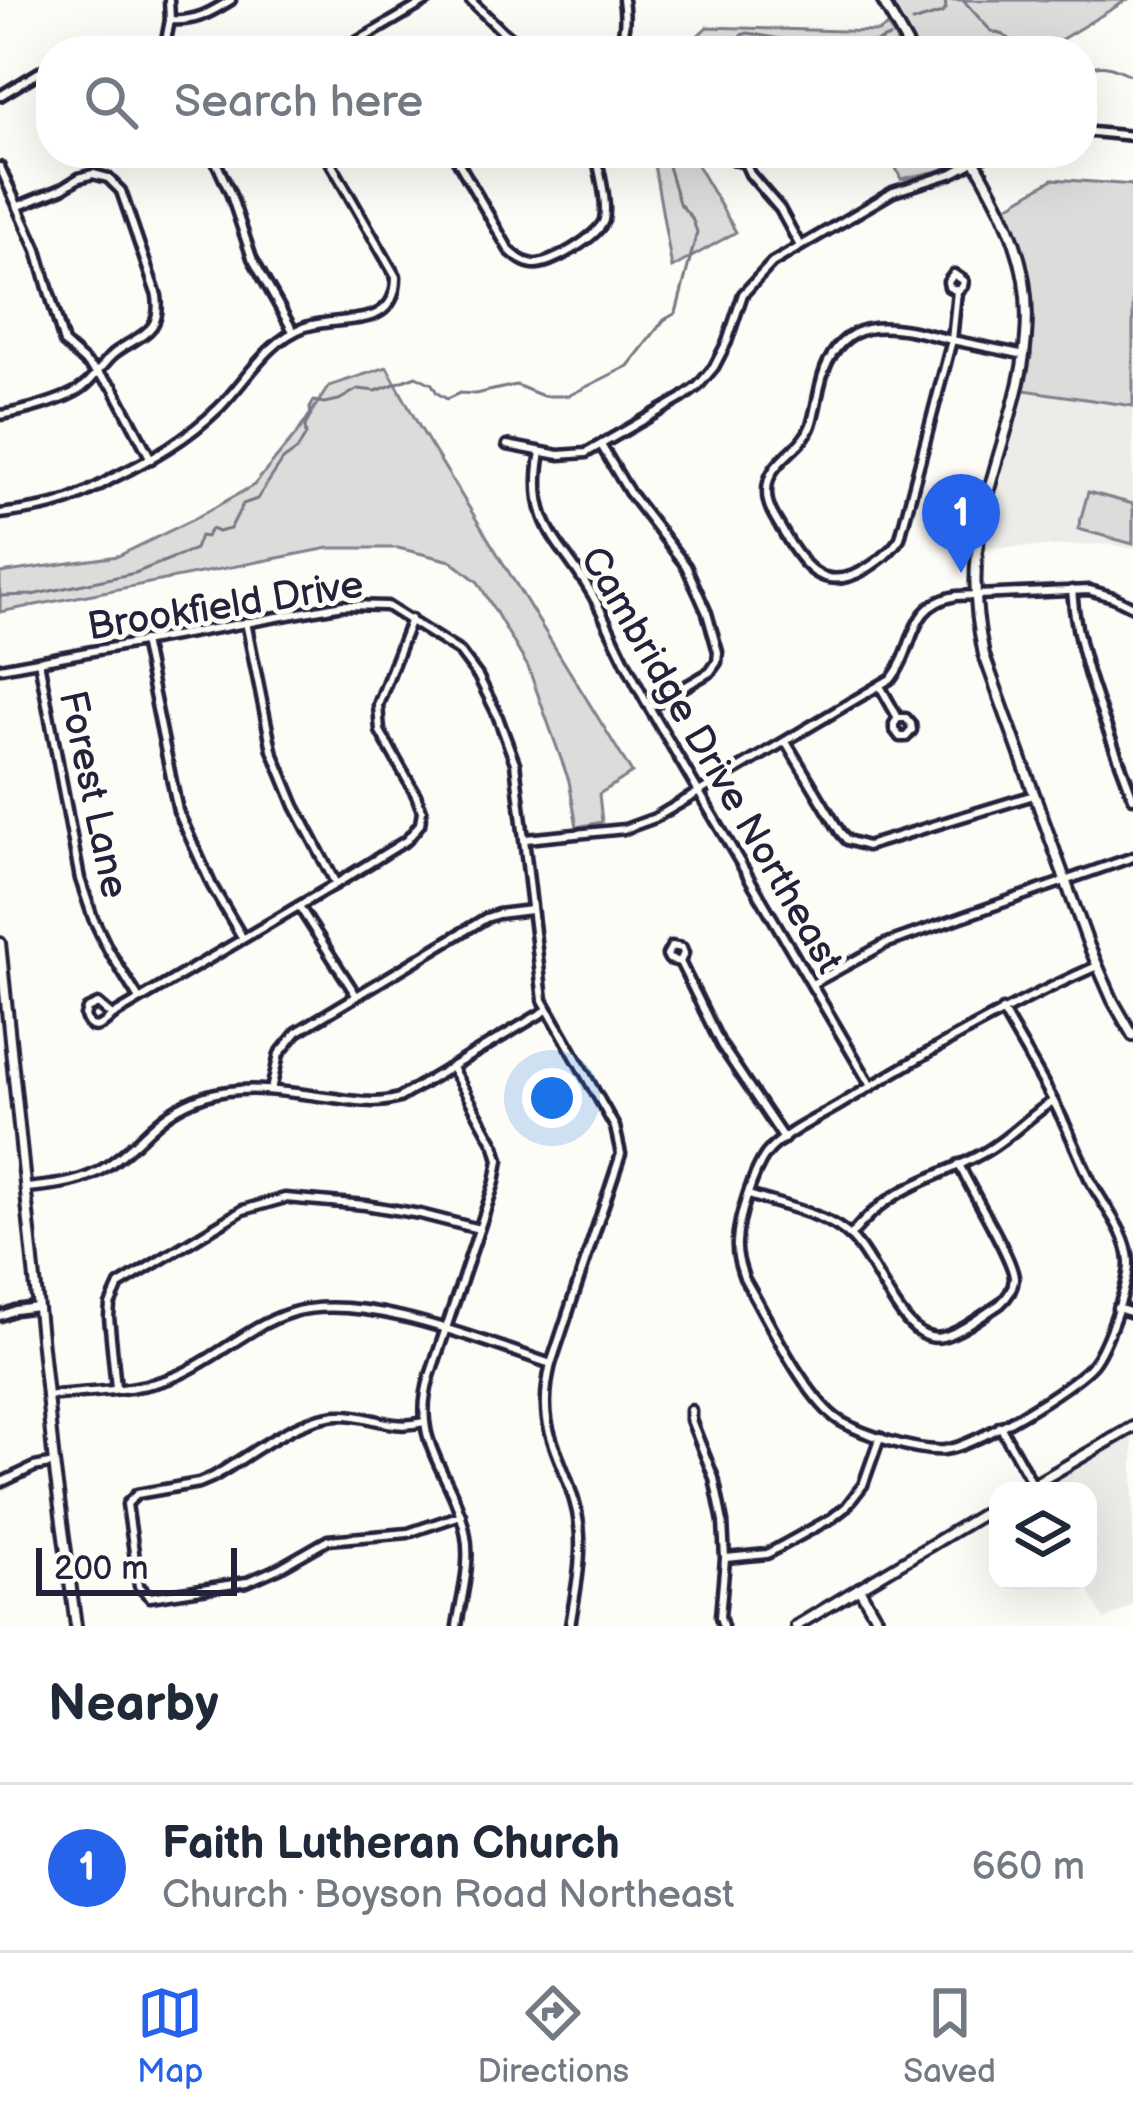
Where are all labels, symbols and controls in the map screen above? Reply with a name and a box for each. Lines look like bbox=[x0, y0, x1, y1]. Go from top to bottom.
search box bbox=[36, 36, 1097, 168]
icon: search bbox=[78, 69, 144, 135]
text: Search here bbox=[174, 75, 423, 130]
pin: 1 bbox=[922, 474, 1000, 573]
street label: Cambridge Drive Northeast bbox=[569, 539, 852, 982]
street label: Brookfield Drive bbox=[84, 561, 367, 651]
street label: Forest Lane bbox=[48, 686, 137, 903]
your location bbox=[522, 1068, 582, 1128]
map controls bbox=[989, 1482, 1097, 1590]
button: layers bbox=[989, 1482, 1097, 1590]
scale bar bbox=[36, 1542, 237, 1595]
text: 200 m bbox=[54, 1549, 148, 1589]
text: Nearby bbox=[48, 1674, 219, 1735]
text: Faith Lutheran Church bbox=[162, 1817, 620, 1872]
text: 1 bbox=[79, 1844, 95, 1891]
text: 660 m bbox=[972, 1844, 1085, 1891]
text: Church · Boyson Road Northeast bbox=[162, 1872, 734, 1919]
tab: Map bbox=[137, 1980, 203, 2092]
tab: Directions bbox=[478, 1980, 629, 2092]
tab: Saved bbox=[903, 1980, 996, 2092]

